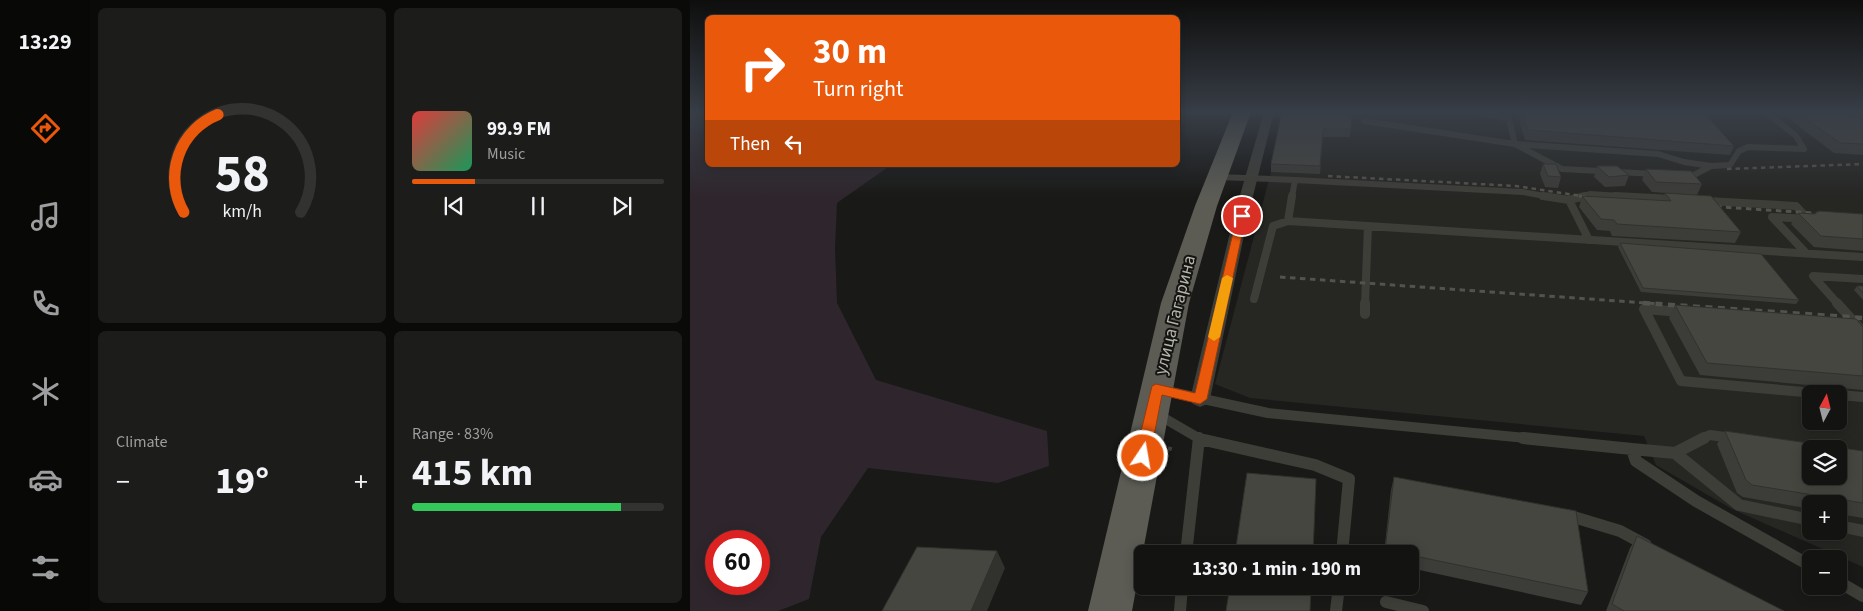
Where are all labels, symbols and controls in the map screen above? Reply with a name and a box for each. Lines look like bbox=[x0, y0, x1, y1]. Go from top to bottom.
text: 13:29 bbox=[18, 26, 72, 58]
text: 30 m bbox=[813, 27, 887, 77]
icon: right bbox=[730, 35, 795, 100]
text: Turn right bbox=[813, 73, 903, 105]
icon: directions bbox=[28, 111, 63, 146]
text: 99.9 FM bbox=[487, 116, 551, 143]
icon: left bbox=[780, 130, 808, 158]
text: Then bbox=[730, 131, 770, 158]
text: 58 bbox=[215, 138, 269, 212]
text: Music bbox=[487, 143, 525, 165]
icon: previous bbox=[440, 192, 468, 220]
icon: pause bbox=[524, 192, 552, 220]
icon: next bbox=[608, 192, 636, 220]
pin bbox=[1221, 195, 1263, 237]
icon: music bbox=[28, 199, 63, 234]
text: km/h bbox=[222, 199, 262, 224]
icon: arrive bbox=[1228, 202, 1256, 230]
street label: улица Гагарина bbox=[1148, 253, 1202, 377]
icon: phone bbox=[28, 286, 63, 321]
icon: climate bbox=[28, 374, 63, 409]
north arrow bbox=[1802, 385, 1848, 430]
map controls bbox=[1802, 385, 1847, 595]
text: Range · 83% bbox=[412, 423, 493, 445]
position arrow bbox=[1116, 429, 1168, 481]
text: Climate bbox=[116, 431, 167, 453]
button: layers bbox=[1802, 440, 1847, 485]
text: 415 km bbox=[412, 446, 533, 500]
text: 19° bbox=[215, 454, 269, 508]
icon: car bbox=[28, 462, 63, 497]
text: − bbox=[116, 462, 130, 502]
text: + bbox=[354, 462, 368, 502]
button: + bbox=[1802, 495, 1847, 540]
speed limit sign: 60 bbox=[705, 530, 770, 595]
icon: filters bbox=[28, 550, 63, 585]
button: − bbox=[1802, 550, 1847, 595]
text: 13:30 · 1 min · 190 m bbox=[1192, 556, 1361, 583]

